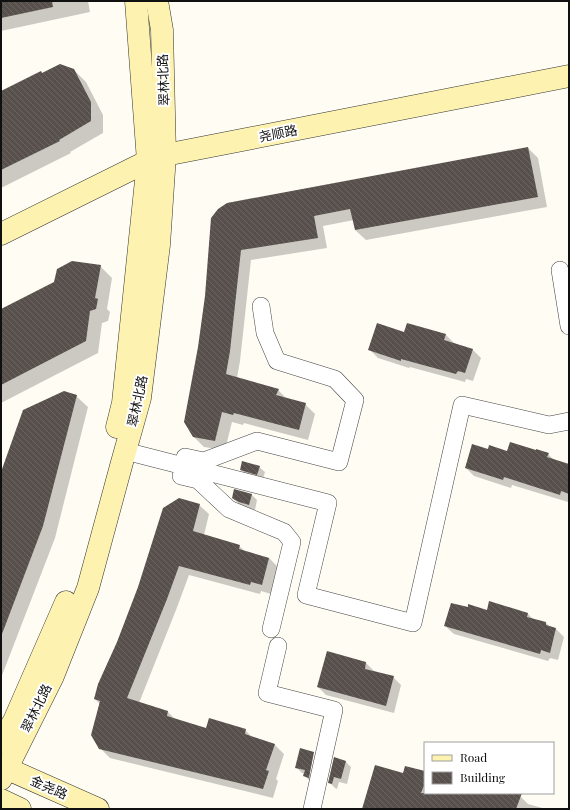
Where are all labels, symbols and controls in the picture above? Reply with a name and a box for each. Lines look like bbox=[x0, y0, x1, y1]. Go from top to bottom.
street label: 翠林北路 bbox=[153, 54, 172, 106]
street label: 尧顺路 bbox=[257, 120, 299, 145]
street label: 翠林北路 bbox=[123, 374, 150, 428]
street label: 翠林北路 bbox=[17, 681, 55, 735]
legend bbox=[424, 742, 554, 794]
text: Road bbox=[460, 749, 487, 765]
text: Building bbox=[460, 769, 506, 785]
street label: 金尧路 bbox=[28, 771, 70, 802]

